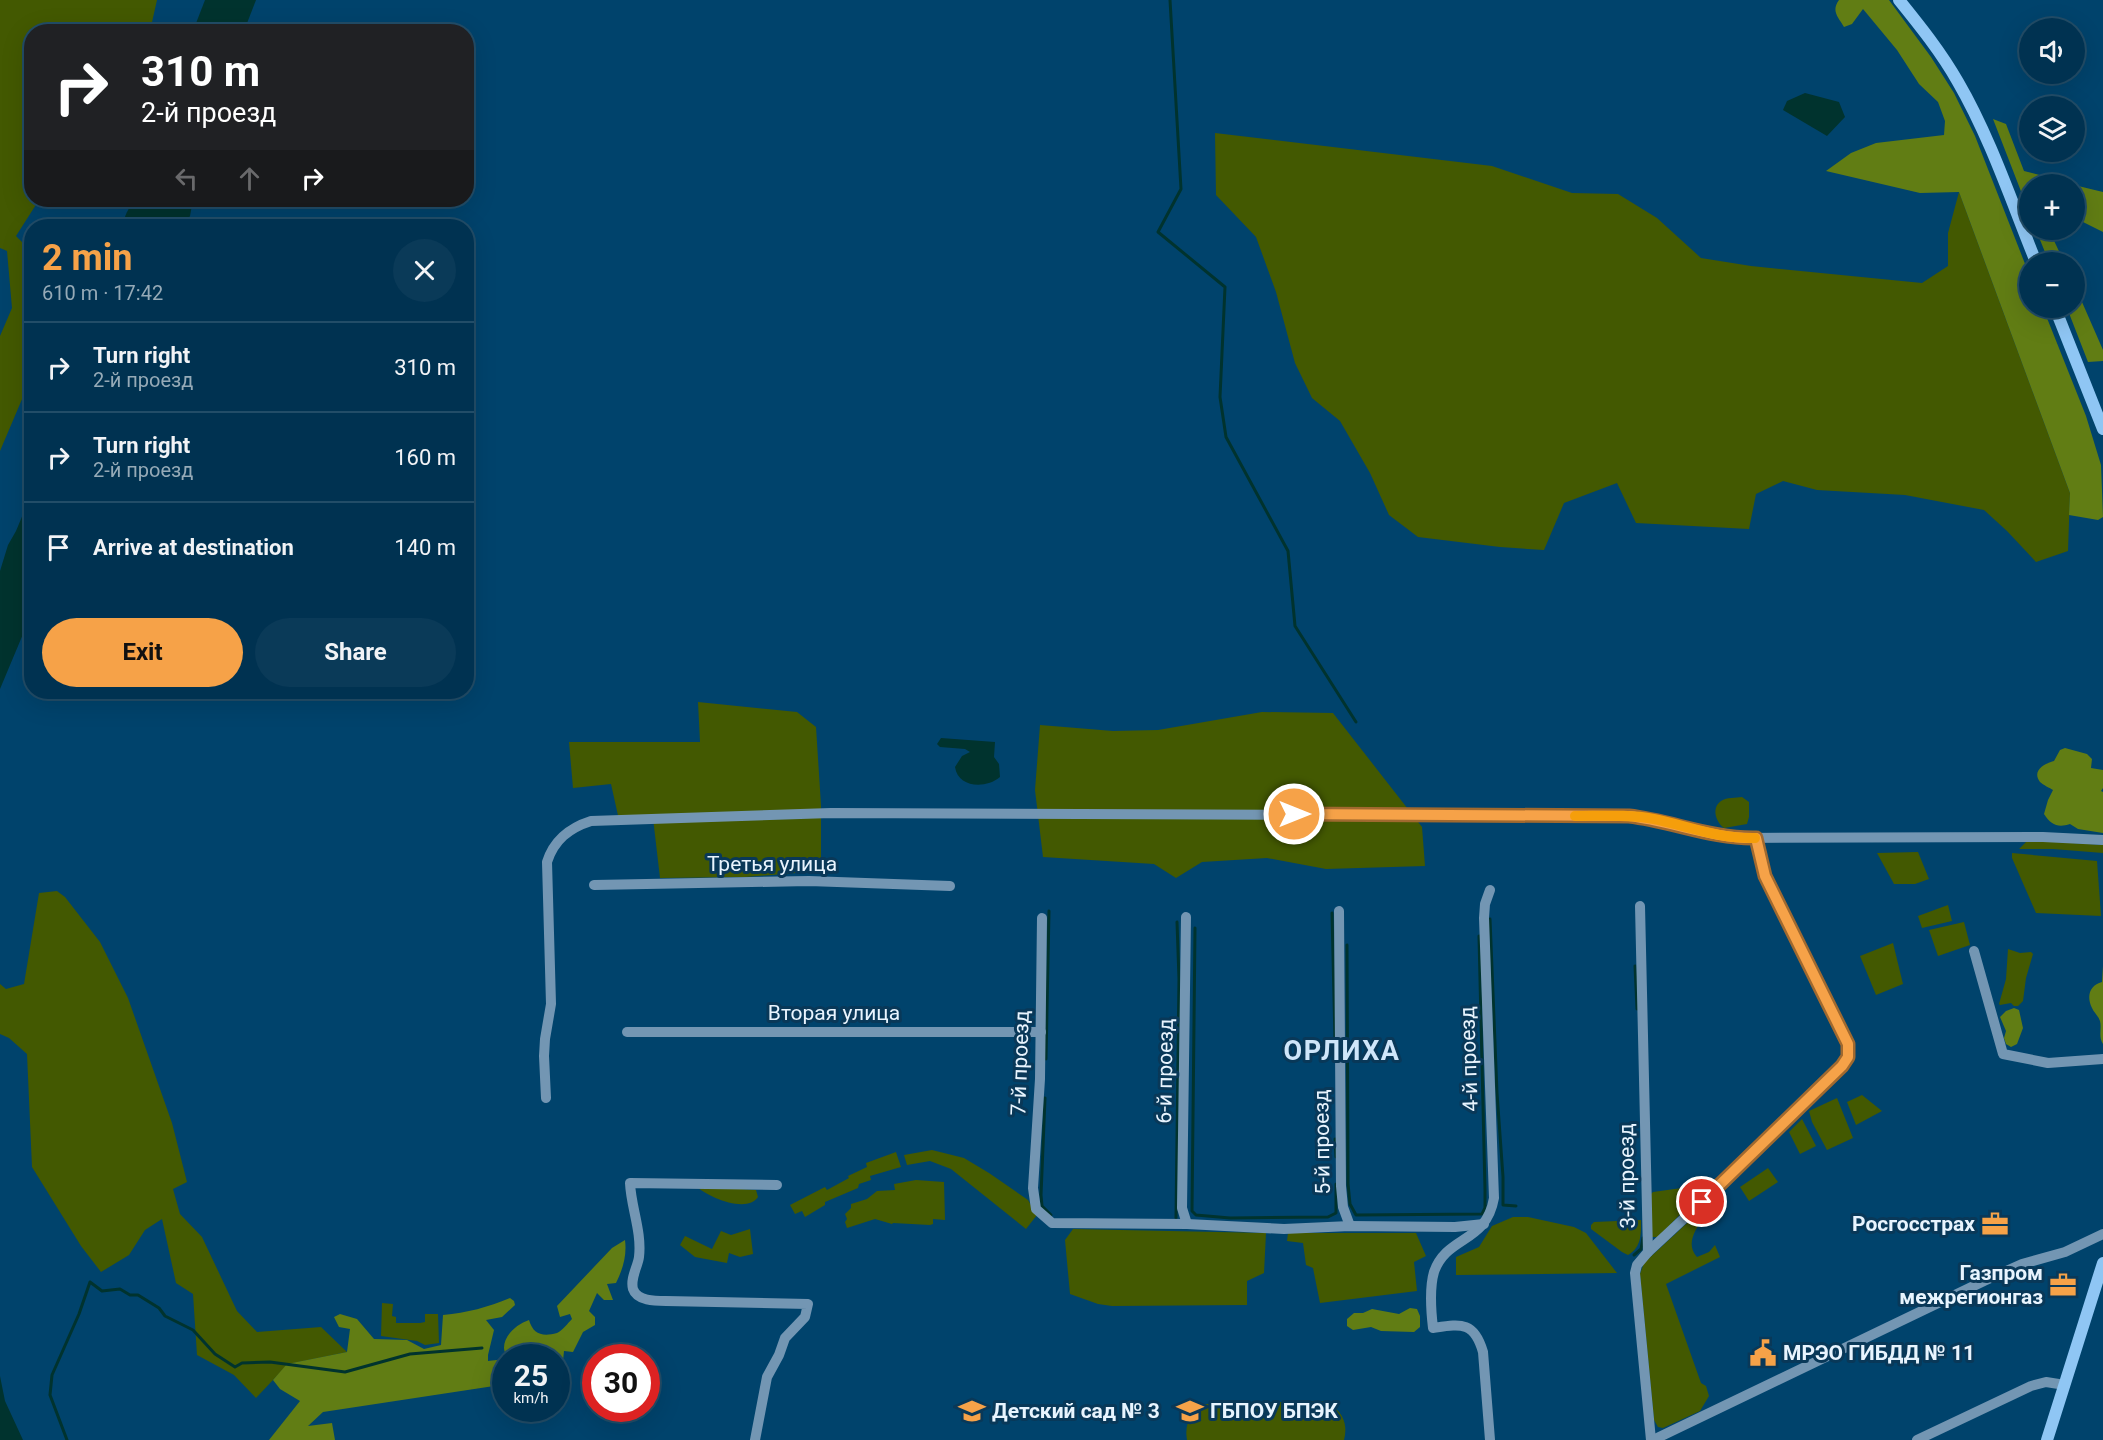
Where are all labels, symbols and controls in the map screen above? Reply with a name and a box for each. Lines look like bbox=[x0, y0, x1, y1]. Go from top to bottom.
map controls bbox=[2019, 18, 2085, 318]
button: sound bbox=[2019, 18, 2085, 84]
text: 310 m bbox=[141, 47, 260, 96]
icon: right bbox=[42, 48, 120, 126]
button: layers bbox=[2019, 96, 2085, 162]
text: 2-й проезд bbox=[141, 97, 276, 129]
icon: left bbox=[170, 162, 203, 195]
icon: ahead bbox=[233, 162, 266, 195]
icon: right bbox=[296, 162, 329, 195]
button: + bbox=[2019, 174, 2085, 240]
text: 2 min bbox=[42, 237, 133, 279]
button: close bbox=[393, 239, 456, 302]
button: − bbox=[2019, 252, 2085, 318]
text: 610 m · 17:42 bbox=[42, 281, 163, 305]
text: Turn right bbox=[93, 343, 190, 368]
icon: right bbox=[42, 351, 75, 384]
text: 310 m bbox=[394, 355, 456, 380]
text: 2-й проезд bbox=[93, 368, 193, 392]
text: Turn right bbox=[93, 433, 190, 458]
icon: right bbox=[42, 441, 75, 474]
text: 160 m bbox=[394, 445, 456, 470]
text: 2-й проезд bbox=[93, 458, 193, 482]
icon: arrive bbox=[42, 531, 75, 564]
text: Arrive at destination bbox=[93, 535, 294, 560]
text: 140 m bbox=[394, 535, 456, 560]
button: Exit bbox=[42, 618, 243, 687]
button: Share bbox=[255, 618, 456, 687]
position arrow bbox=[1262, 782, 1326, 846]
street label: Третья улица bbox=[707, 852, 837, 876]
street label: Вторая улица bbox=[768, 1001, 900, 1025]
street label: 4-й проезд bbox=[1455, 1006, 1483, 1112]
street label: 7-й проезд bbox=[1006, 1010, 1034, 1116]
street label: 6-й проезд bbox=[1152, 1018, 1178, 1124]
district label: ОРЛИХА bbox=[1284, 1035, 1400, 1067]
street label: 5-й проезд bbox=[1309, 1089, 1335, 1195]
street label: 3-й проезд bbox=[1614, 1123, 1640, 1229]
pin bbox=[1676, 1176, 1727, 1227]
icon: arrive bbox=[1685, 1185, 1718, 1218]
office icon: Росгосстрах bbox=[1980, 1209, 2010, 1239]
place label: Росгосстрах bbox=[1852, 1212, 1975, 1236]
place label: Газпром межрегионгаз bbox=[1899, 1261, 2043, 1309]
office icon: Газпром межрегионгаз bbox=[2048, 1270, 2078, 1300]
public building icon: МРЭО ГИБДД № 11 bbox=[1748, 1338, 1778, 1368]
place label: МРЭО ГИБДД № 11 bbox=[1783, 1341, 1975, 1365]
speed limit sign: 30 bbox=[582, 1344, 660, 1422]
text: 25 bbox=[514, 1358, 548, 1393]
text: km/h bbox=[513, 1389, 549, 1407]
school or university icon: Детский сад № 3 bbox=[957, 1396, 987, 1426]
school or university icon: ГБПОУ БПЭК bbox=[1175, 1396, 1205, 1426]
place label: Детский сад № 3 bbox=[992, 1399, 1160, 1423]
place label: ГБПОУ БПЭК bbox=[1210, 1399, 1338, 1423]

